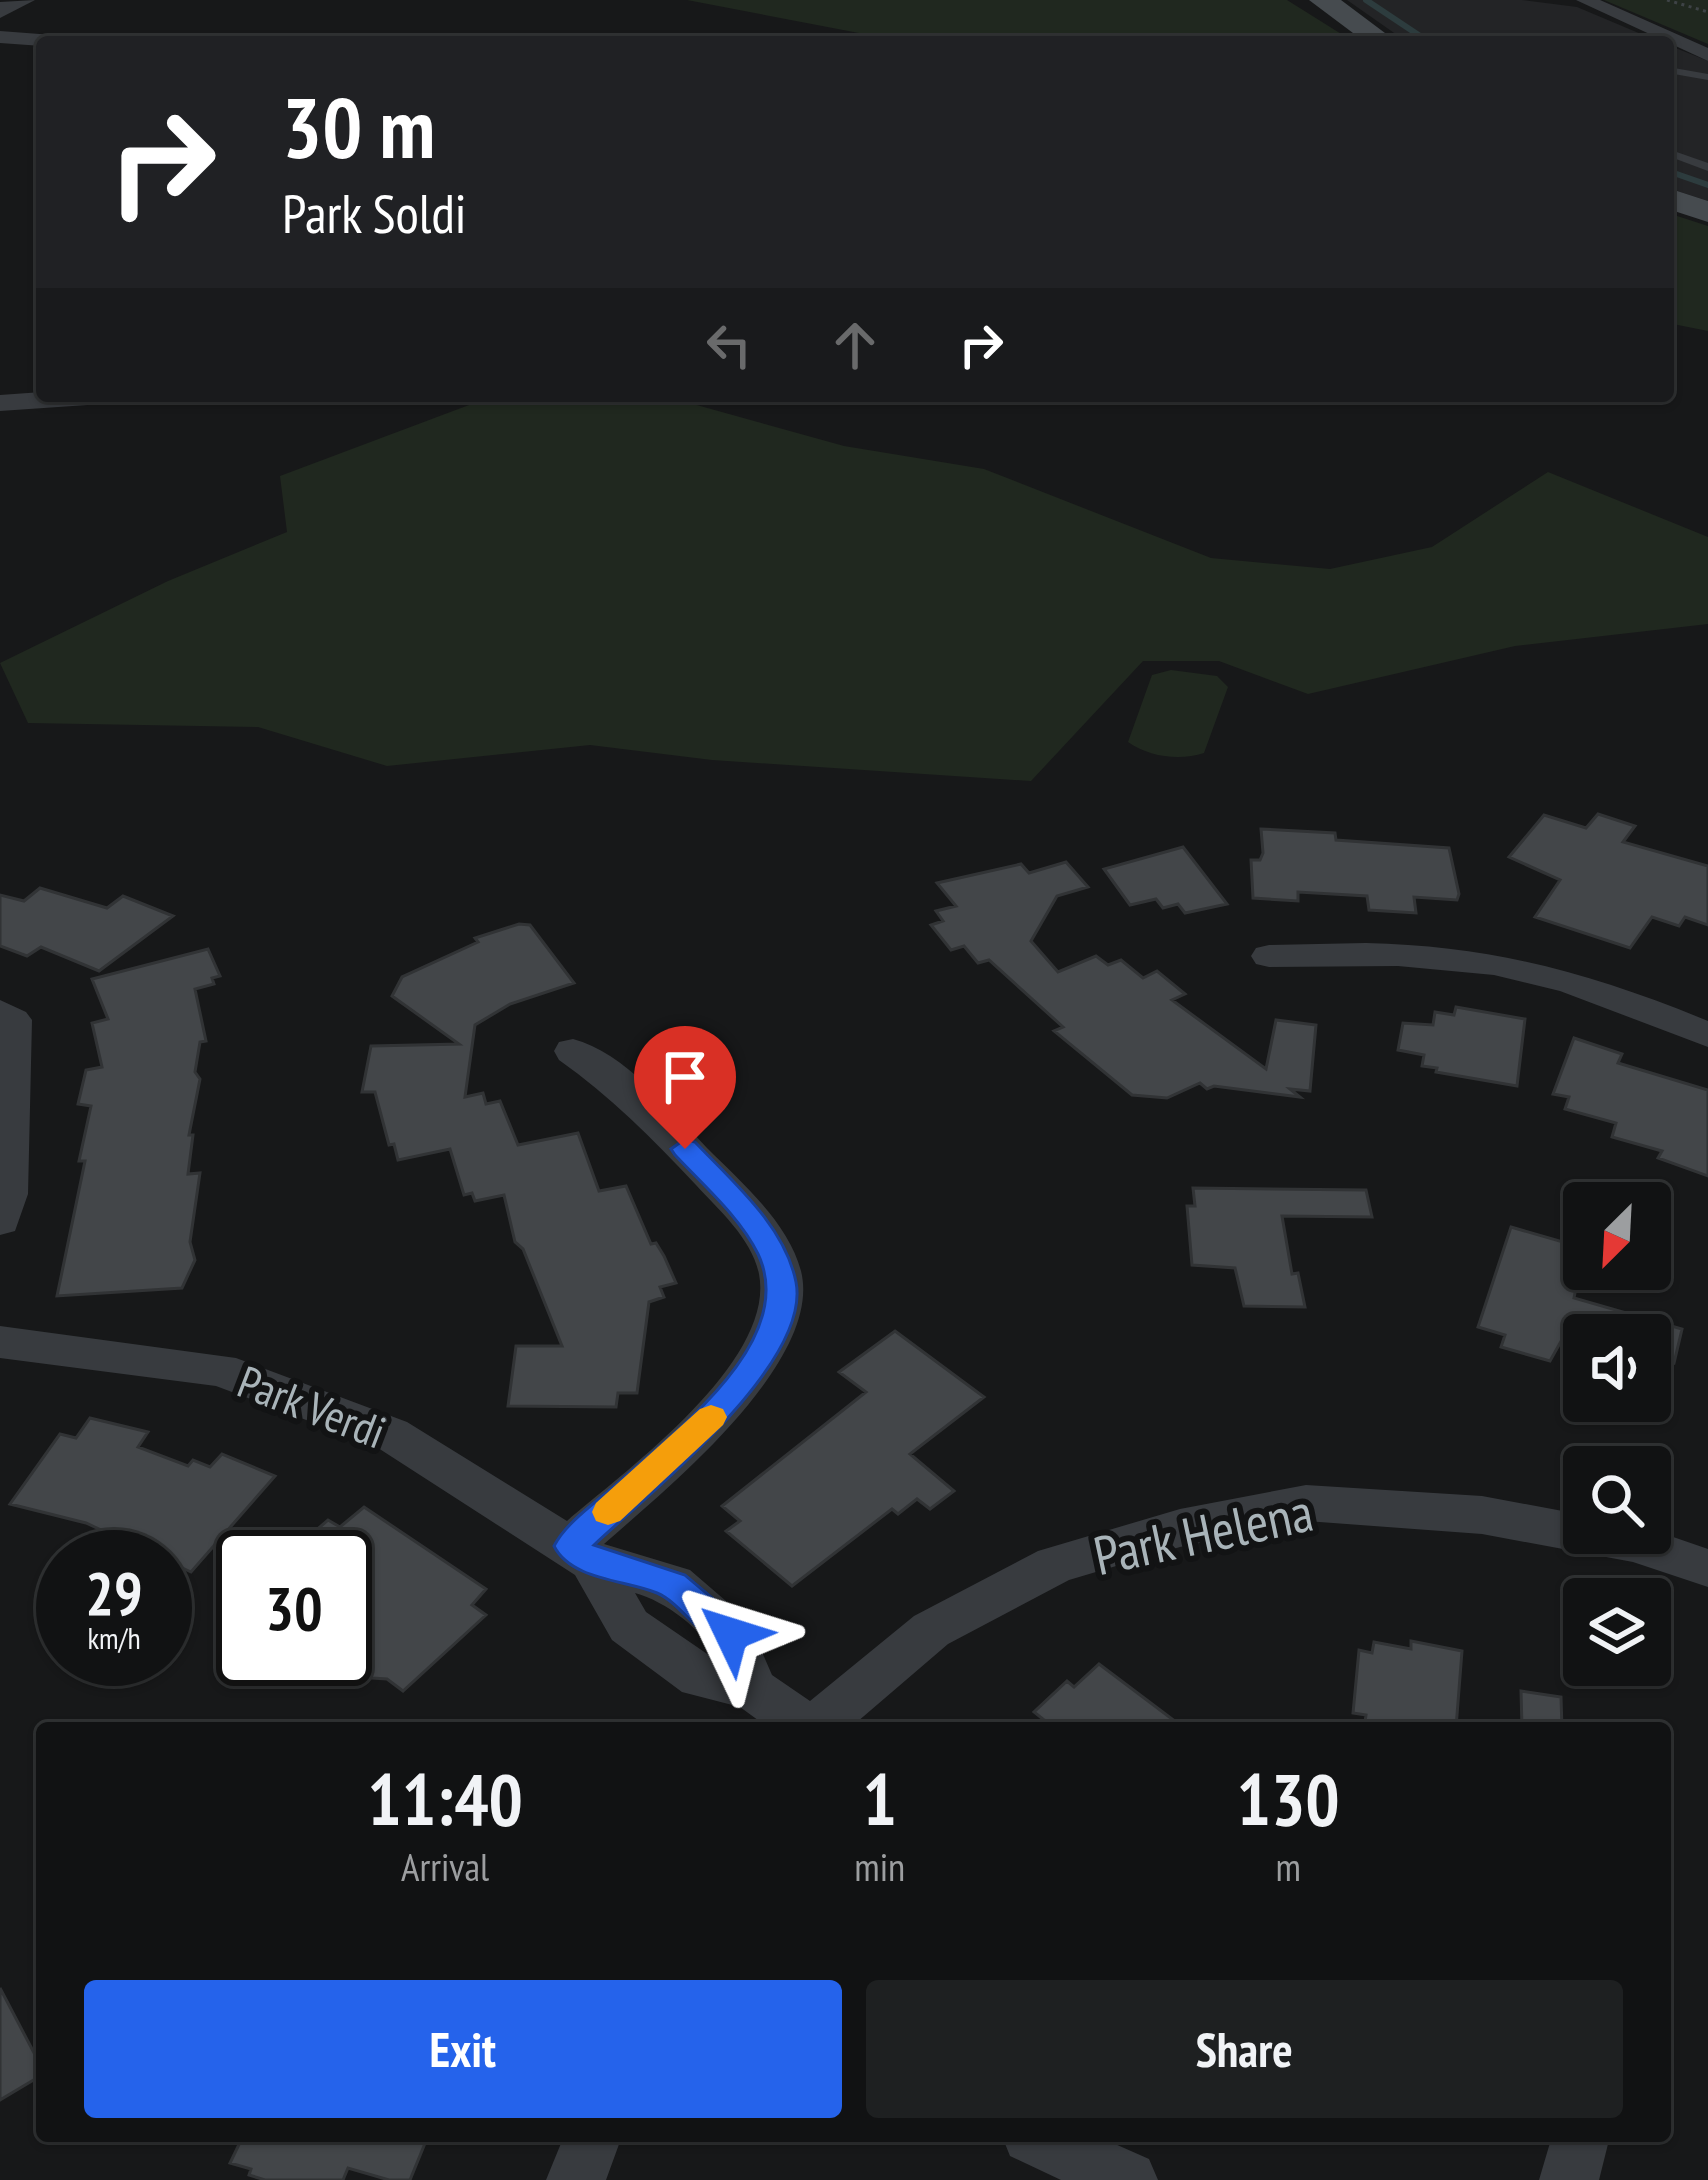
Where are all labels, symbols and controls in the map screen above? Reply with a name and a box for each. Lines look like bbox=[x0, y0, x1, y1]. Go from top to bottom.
text: 30 m bbox=[282, 72, 435, 181]
icon: right bbox=[84, 84, 240, 240]
text: Park Soldi bbox=[282, 178, 467, 248]
icon: left bbox=[696, 312, 762, 378]
icon: ahead bbox=[822, 312, 888, 378]
icon: right bbox=[948, 312, 1014, 378]
pin bbox=[634, 1026, 736, 1149]
icon: arrive bbox=[652, 1044, 718, 1110]
north arrow bbox=[1563, 1182, 1671, 1290]
map controls bbox=[1563, 1182, 1671, 1686]
button: sound bbox=[1563, 1314, 1671, 1422]
street label: Park Verdi bbox=[230, 1352, 394, 1460]
button: search bbox=[1563, 1446, 1671, 1554]
street label: Park Helena bbox=[1087, 1476, 1319, 1590]
speed limit sign: 30 bbox=[216, 1530, 372, 1686]
text: 29 bbox=[85, 1554, 143, 1632]
position arrow bbox=[668, 1571, 794, 1697]
button: layers bbox=[1563, 1578, 1671, 1686]
text: km/h bbox=[87, 1618, 141, 1657]
text: 11:40 bbox=[367, 1752, 523, 1845]
text: 1 bbox=[863, 1752, 897, 1845]
text: 130 bbox=[1236, 1752, 1340, 1845]
text: Arrival bbox=[401, 1841, 489, 1892]
text: min bbox=[854, 1841, 905, 1892]
text: m bbox=[1275, 1841, 1301, 1892]
button: Exit bbox=[84, 1980, 842, 2118]
button: Share bbox=[866, 1980, 1623, 2118]

